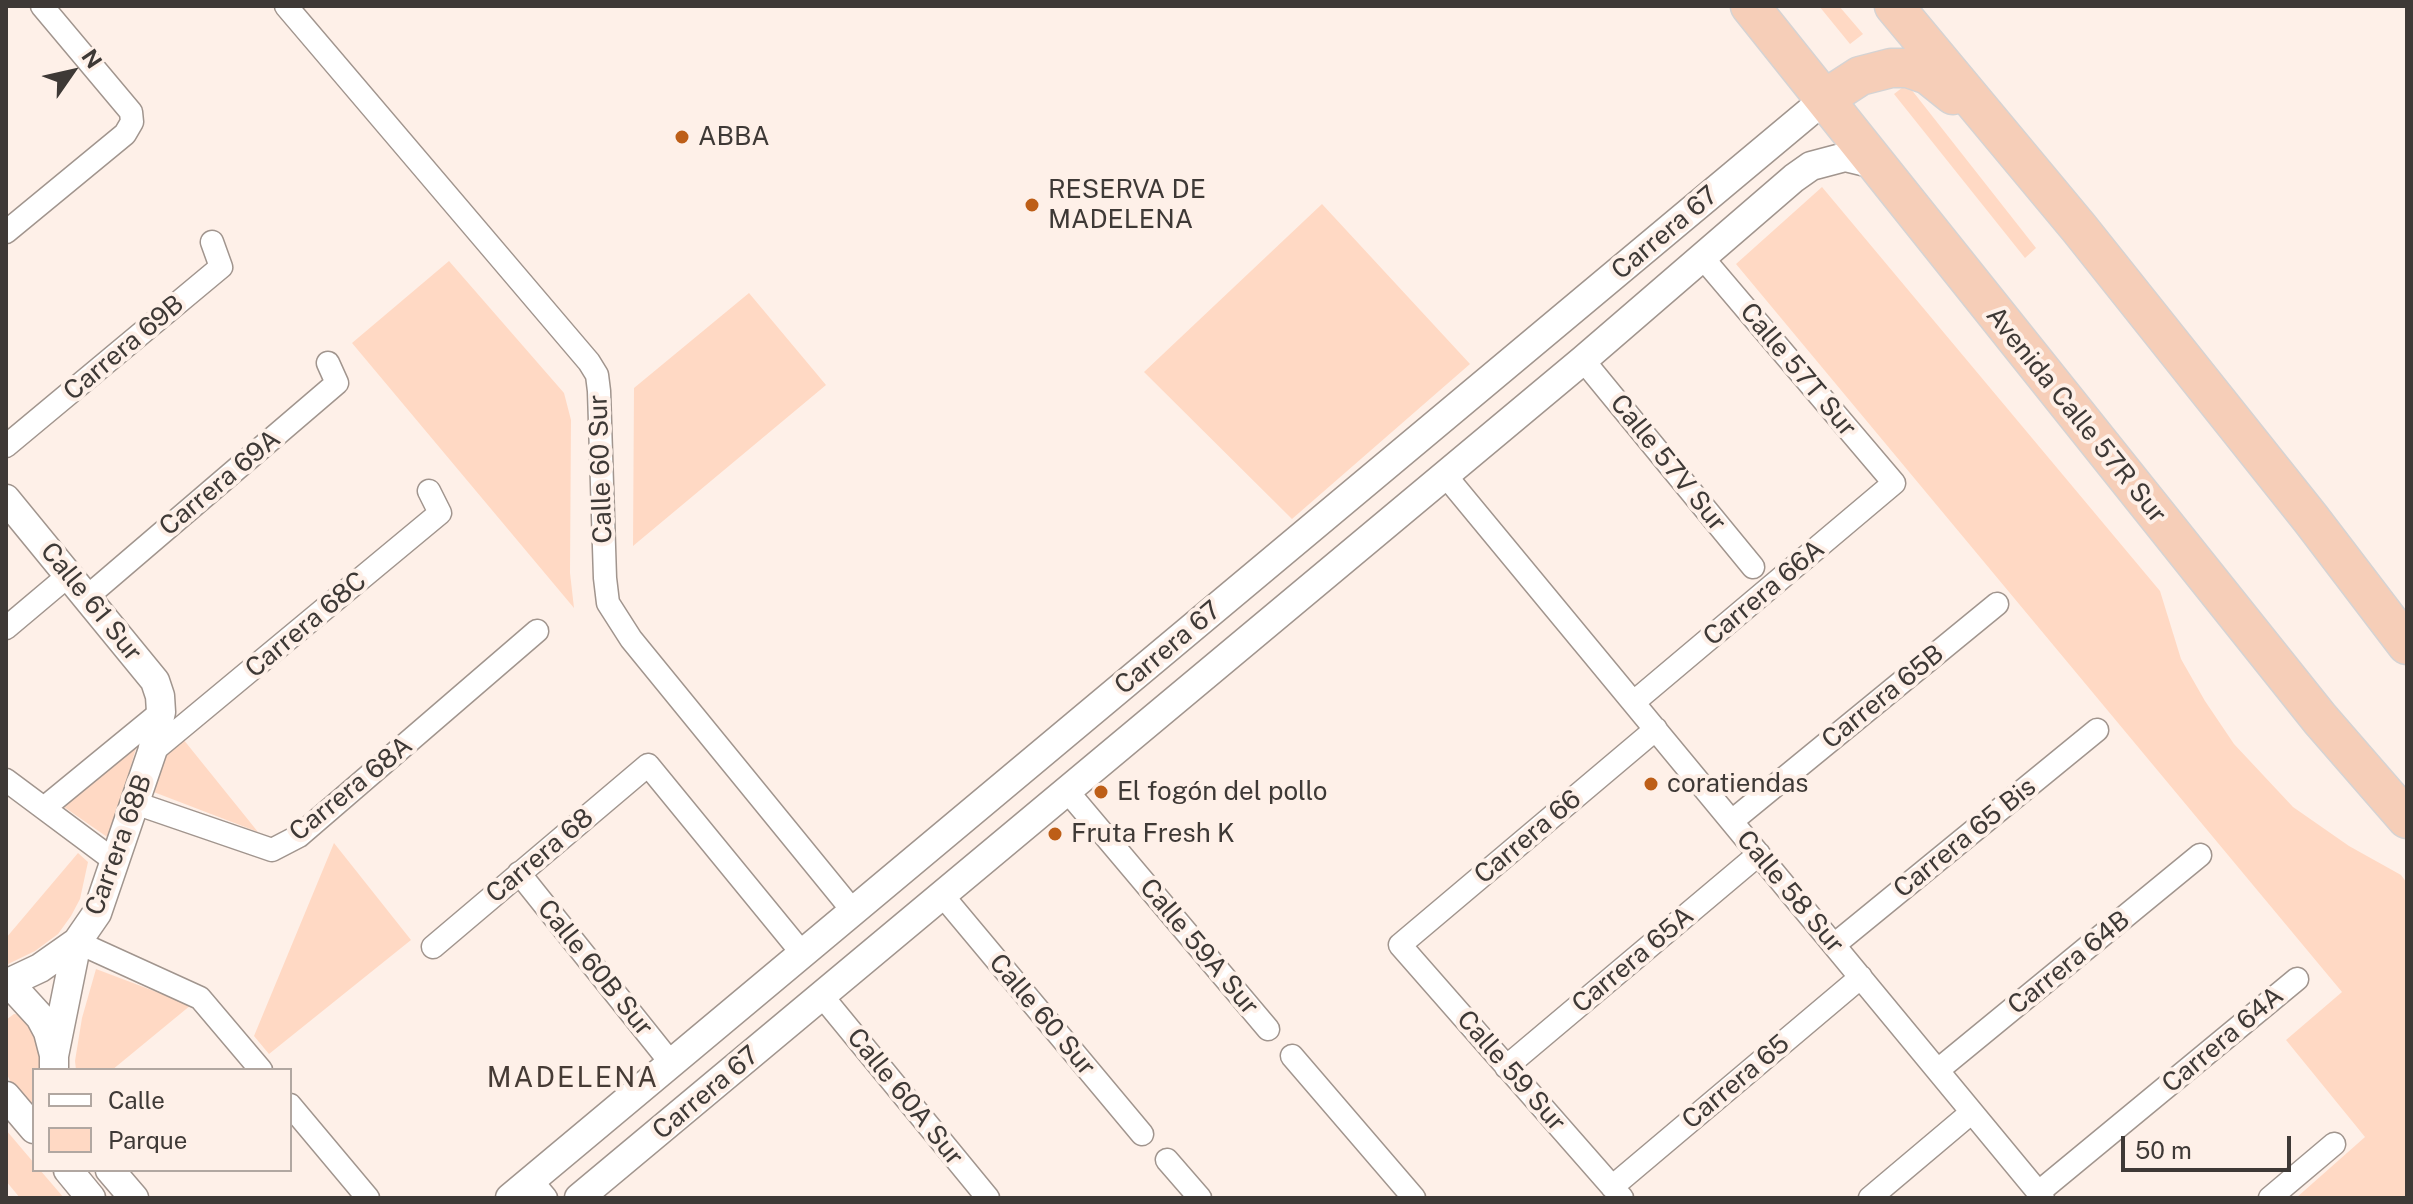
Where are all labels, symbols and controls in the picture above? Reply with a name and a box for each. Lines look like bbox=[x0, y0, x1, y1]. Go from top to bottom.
north arrow bbox=[32, 32, 112, 112]
text: N bbox=[76, 44, 107, 73]
place label: ABBA bbox=[698, 121, 770, 153]
marker: ABBA bbox=[673, 128, 691, 146]
place label: RESERVA DE MADELENA bbox=[1048, 174, 1206, 236]
street label: Carrera 67 bbox=[1606, 180, 1724, 286]
marker: RESERVA DE MADELENA bbox=[1023, 196, 1041, 214]
street label: Carrera 69B bbox=[58, 289, 190, 407]
street label: Calle 57T Sur bbox=[1733, 297, 1863, 443]
street label: Avenida Calle 57R Sur bbox=[1979, 301, 2173, 529]
street label: Calle 57V Sur bbox=[1603, 388, 1733, 538]
street label: Calle 60 Sur bbox=[583, 394, 619, 544]
street label: Carrera 69A bbox=[153, 423, 287, 543]
street label: Carrera 66A bbox=[1697, 533, 1831, 653]
street label: Calle 61 Sur bbox=[34, 536, 148, 668]
street label: Carrera 68C bbox=[239, 565, 373, 685]
street label: Carrera 67 bbox=[1109, 595, 1227, 701]
street label: Carrera 65B bbox=[1816, 638, 1950, 756]
street label: Carrera 68A bbox=[283, 730, 419, 848]
place label: coratiendas bbox=[1667, 768, 1808, 800]
street label: Carrera 68B bbox=[79, 770, 159, 920]
street label: Carrera 65 Bis bbox=[1888, 771, 2042, 905]
marker: coratiendas bbox=[1642, 775, 1660, 793]
place label: El fogón del pollo bbox=[1117, 776, 1328, 808]
marker: El fogón del pollo bbox=[1092, 783, 1110, 801]
street label: Carrera 66 bbox=[1468, 783, 1588, 891]
street label: Carrera 68 bbox=[480, 802, 600, 910]
place label: Fruta Fresh K bbox=[1071, 818, 1235, 850]
street label: Calle 58 Sur bbox=[1730, 824, 1850, 960]
marker: Fruta Fresh K bbox=[1046, 825, 1064, 843]
street label: Calle 59A Sur bbox=[1133, 872, 1265, 1022]
street label: Calle 60B Sur bbox=[531, 894, 659, 1042]
street label: Carrera 65A bbox=[1566, 900, 1700, 1020]
street label: Carrera 64B bbox=[2002, 905, 2136, 1021]
street label: Calle 60 Sur bbox=[982, 948, 1102, 1082]
street label: Carrera 64A bbox=[2156, 980, 2290, 1100]
street label: Calle 59 Sur bbox=[1450, 1004, 1572, 1138]
street label: Calle 60A Sur bbox=[840, 1022, 970, 1172]
street label: Carrera 65 bbox=[1676, 1028, 1796, 1136]
street label: Carrera 67 bbox=[647, 1040, 765, 1146]
district label: MADELENA bbox=[487, 1061, 659, 1095]
legend bbox=[32, 1068, 292, 1172]
text: Calle bbox=[108, 1086, 165, 1114]
scale bar bbox=[2125, 1120, 2295, 1170]
text: Parque bbox=[108, 1126, 187, 1154]
text: 50 m bbox=[2135, 1136, 2192, 1164]

